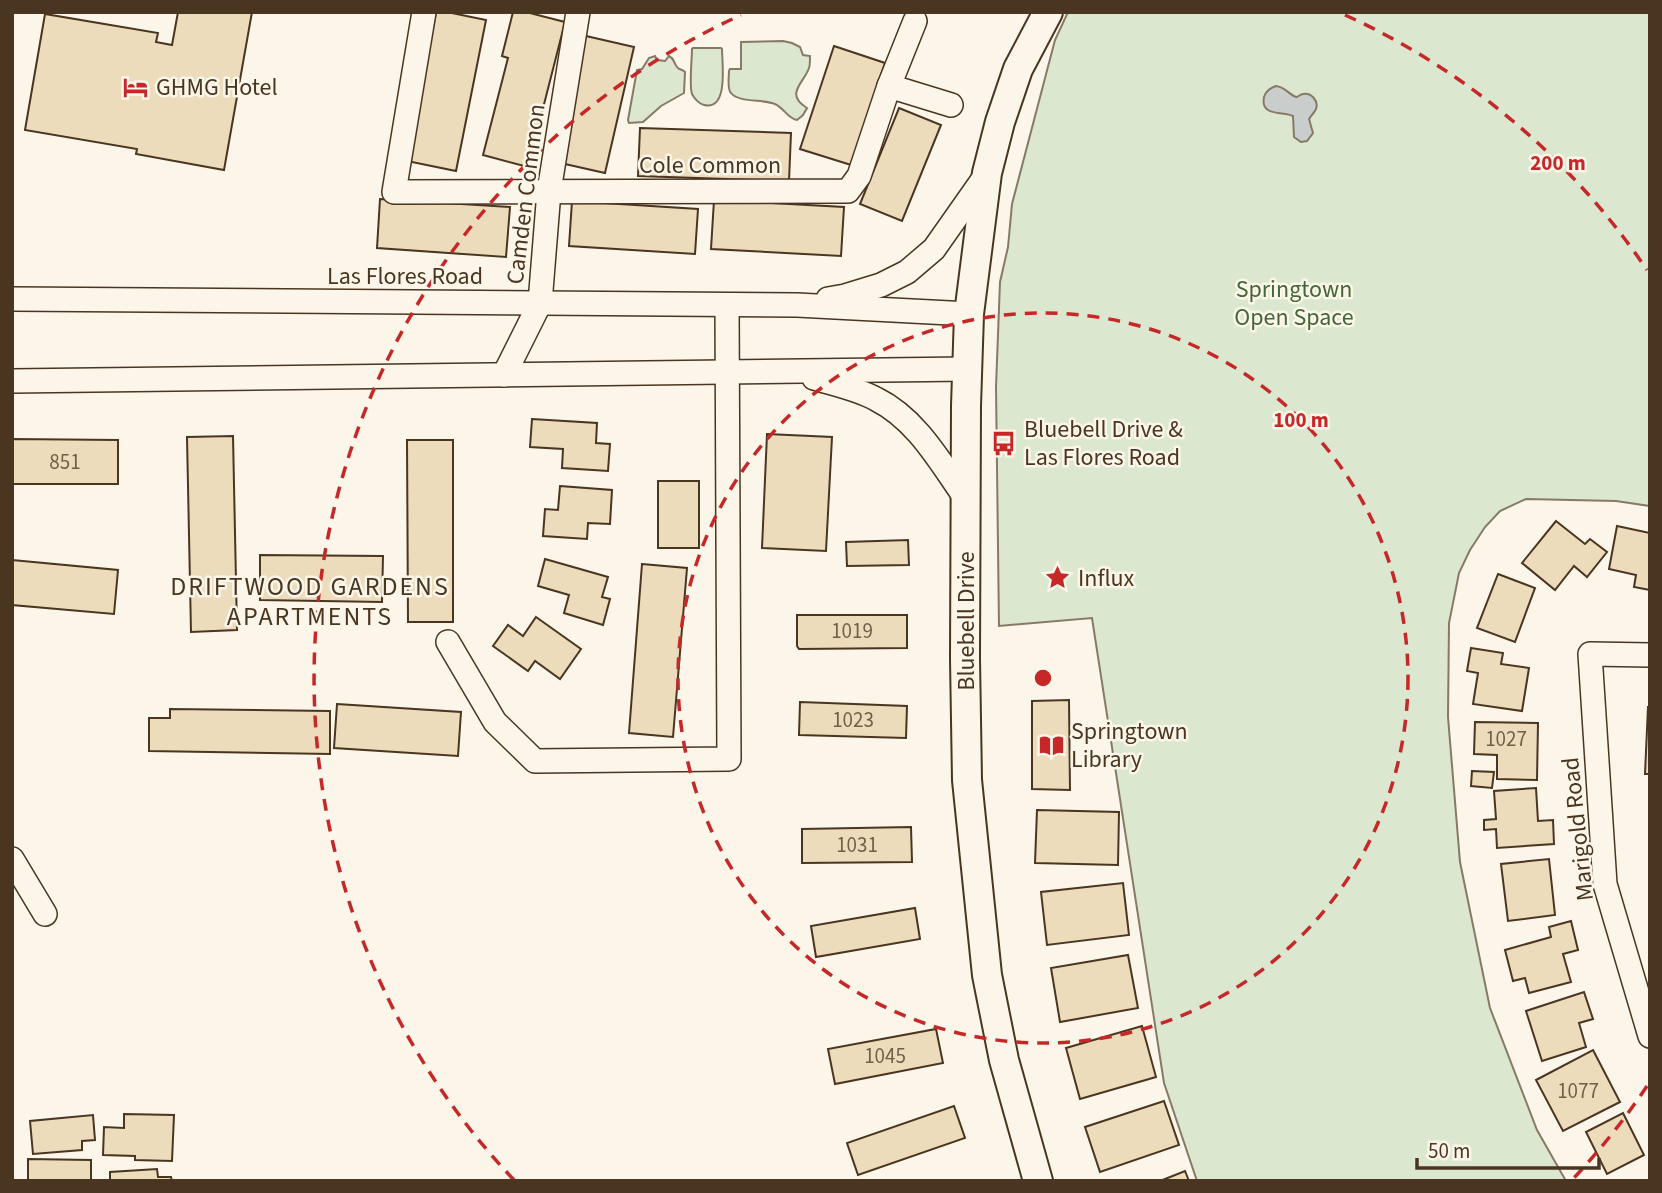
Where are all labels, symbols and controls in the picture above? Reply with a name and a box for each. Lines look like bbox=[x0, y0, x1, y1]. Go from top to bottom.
place label: GHMG Hotel bbox=[156, 70, 278, 105]
hotel icon: GHMG Hotel bbox=[122, 73, 150, 101]
street label: Camden Common bbox=[498, 102, 554, 286]
street label: Cole Common bbox=[639, 148, 781, 183]
text: 200 m bbox=[1530, 148, 1586, 178]
street label: Las Flores Road bbox=[327, 259, 483, 294]
park label: Springtown Open Space bbox=[1234, 272, 1354, 335]
text: 100 m bbox=[1273, 405, 1329, 435]
place label: Bluebell Drive & Las Flores Road bbox=[1024, 412, 1183, 475]
bus stop icon: Bluebell Drive & Las Flores Road bbox=[990, 429, 1018, 457]
house number: 851 bbox=[49, 447, 81, 477]
street label: Bluebell Drive bbox=[949, 551, 984, 691]
place label: Influx bbox=[1078, 561, 1135, 596]
place icon: Influx bbox=[1044, 564, 1072, 592]
district label: DRIFTWOOD GARDENS APARTMENTS bbox=[170, 568, 450, 635]
house number: 1019 bbox=[831, 616, 873, 646]
centre of rings bbox=[1031, 666, 1055, 690]
house number: 1023 bbox=[832, 705, 874, 735]
place label: Springtown Library bbox=[1071, 714, 1188, 777]
house number: 1027 bbox=[1485, 724, 1527, 754]
library icon: Springtown Library bbox=[1037, 731, 1065, 759]
street label: Marigold Road bbox=[1553, 755, 1603, 903]
house number: 1031 bbox=[836, 830, 878, 860]
house number: 1045 bbox=[864, 1041, 906, 1071]
house number: 1077 bbox=[1557, 1076, 1599, 1106]
scale bar bbox=[1417, 1126, 1599, 1170]
text: 50 m bbox=[1428, 1136, 1470, 1166]

